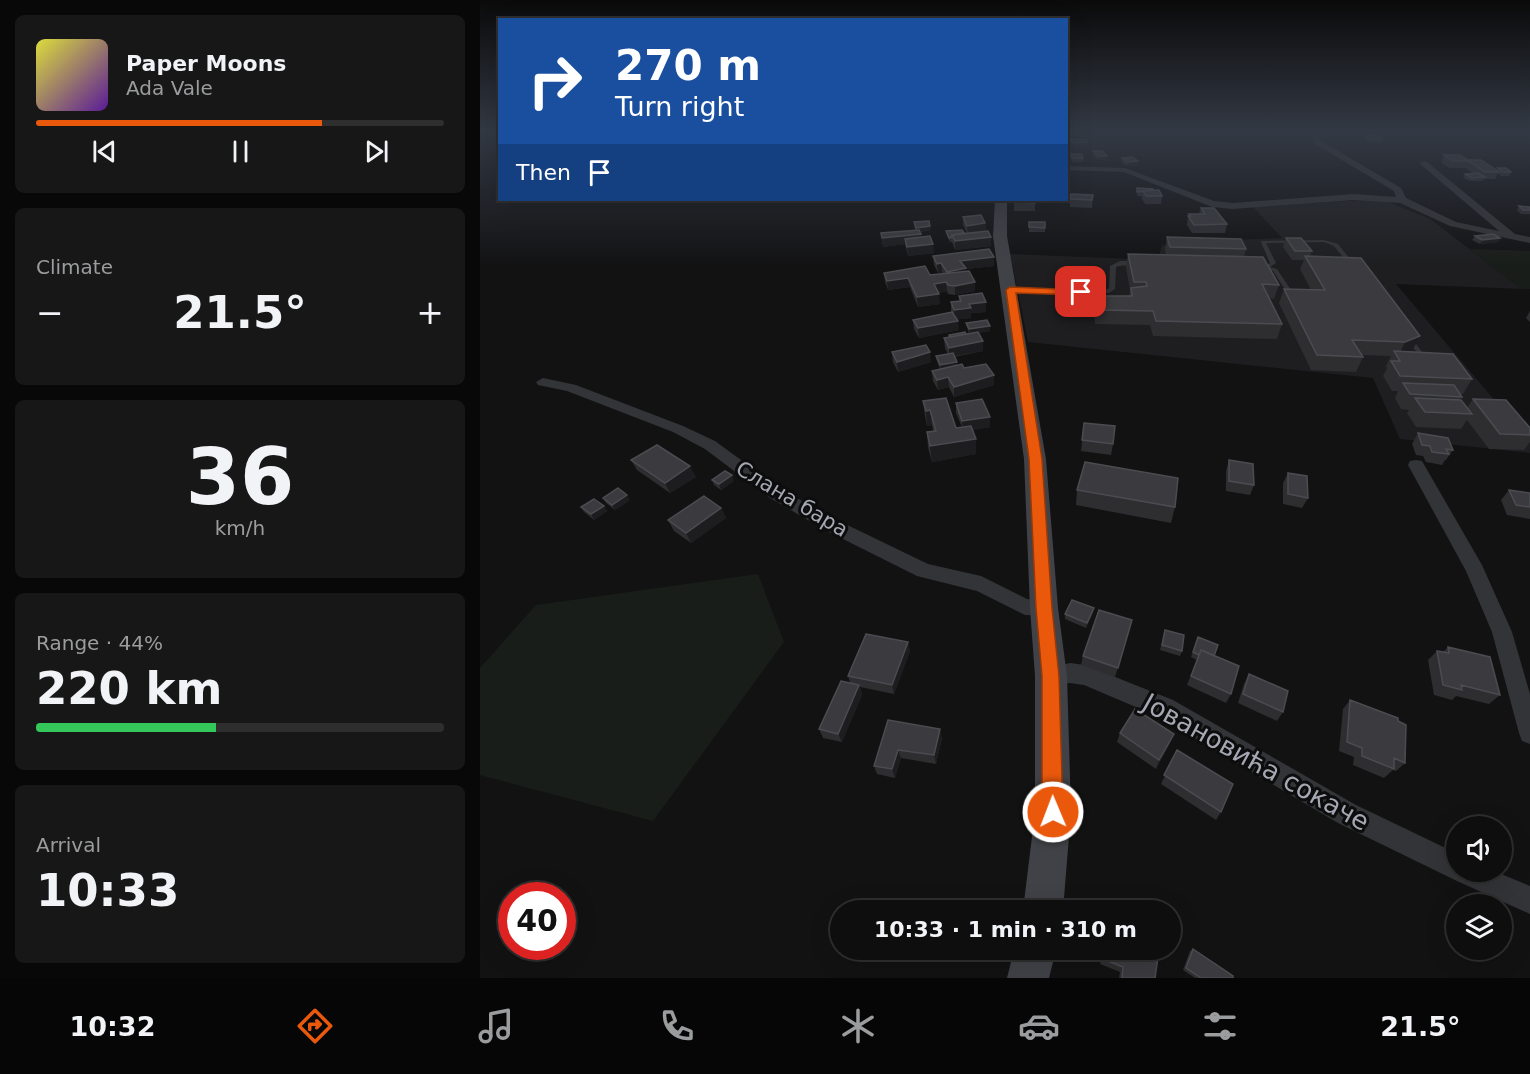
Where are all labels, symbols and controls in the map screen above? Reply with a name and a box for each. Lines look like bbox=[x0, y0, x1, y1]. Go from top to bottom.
text: 270 m bbox=[615, 41, 761, 90]
icon: right bbox=[516, 42, 594, 120]
text: Paper Moons bbox=[126, 51, 286, 76]
text: Ada Vale bbox=[126, 76, 213, 100]
text: Turn right bbox=[615, 91, 744, 122]
icon: previous bbox=[88, 135, 121, 168]
icon: pause bbox=[224, 135, 257, 168]
icon: next bbox=[360, 135, 393, 168]
icon: arrive bbox=[583, 156, 616, 189]
text: Then bbox=[516, 160, 571, 185]
text: Climate bbox=[36, 255, 113, 279]
pin bbox=[1055, 266, 1106, 317]
icon: arrive bbox=[1064, 275, 1097, 308]
text: 21.5° bbox=[173, 286, 307, 339]
text: − bbox=[36, 293, 64, 332]
text: + bbox=[416, 293, 444, 332]
text: 36 bbox=[186, 432, 294, 522]
street label: Слана бара bbox=[732, 456, 852, 542]
text: km/h bbox=[215, 516, 265, 540]
text: Range · 44% bbox=[36, 631, 163, 655]
text: 220 km bbox=[36, 662, 222, 715]
street label: Јовановића сокаче bbox=[1136, 686, 1374, 837]
position arrow bbox=[1021, 780, 1085, 844]
map controls bbox=[1446, 816, 1512, 960]
button: sound bbox=[1446, 816, 1512, 882]
text: Arrival bbox=[36, 833, 101, 857]
text: 10:33 bbox=[36, 864, 179, 917]
speed limit sign: 40 bbox=[498, 882, 576, 960]
button: layers bbox=[1446, 894, 1512, 960]
text: 10:33 · 1 min · 310 m bbox=[874, 917, 1137, 942]
icon: directions bbox=[294, 1005, 336, 1047]
icon: music bbox=[475, 1005, 517, 1047]
icon: phone bbox=[656, 1005, 698, 1047]
icon: climate bbox=[837, 1005, 879, 1047]
icon: car bbox=[1018, 1005, 1060, 1047]
icon: filters bbox=[1199, 1005, 1241, 1047]
text: 10:32 bbox=[69, 1011, 155, 1042]
text: 21.5° bbox=[1380, 1011, 1460, 1042]

